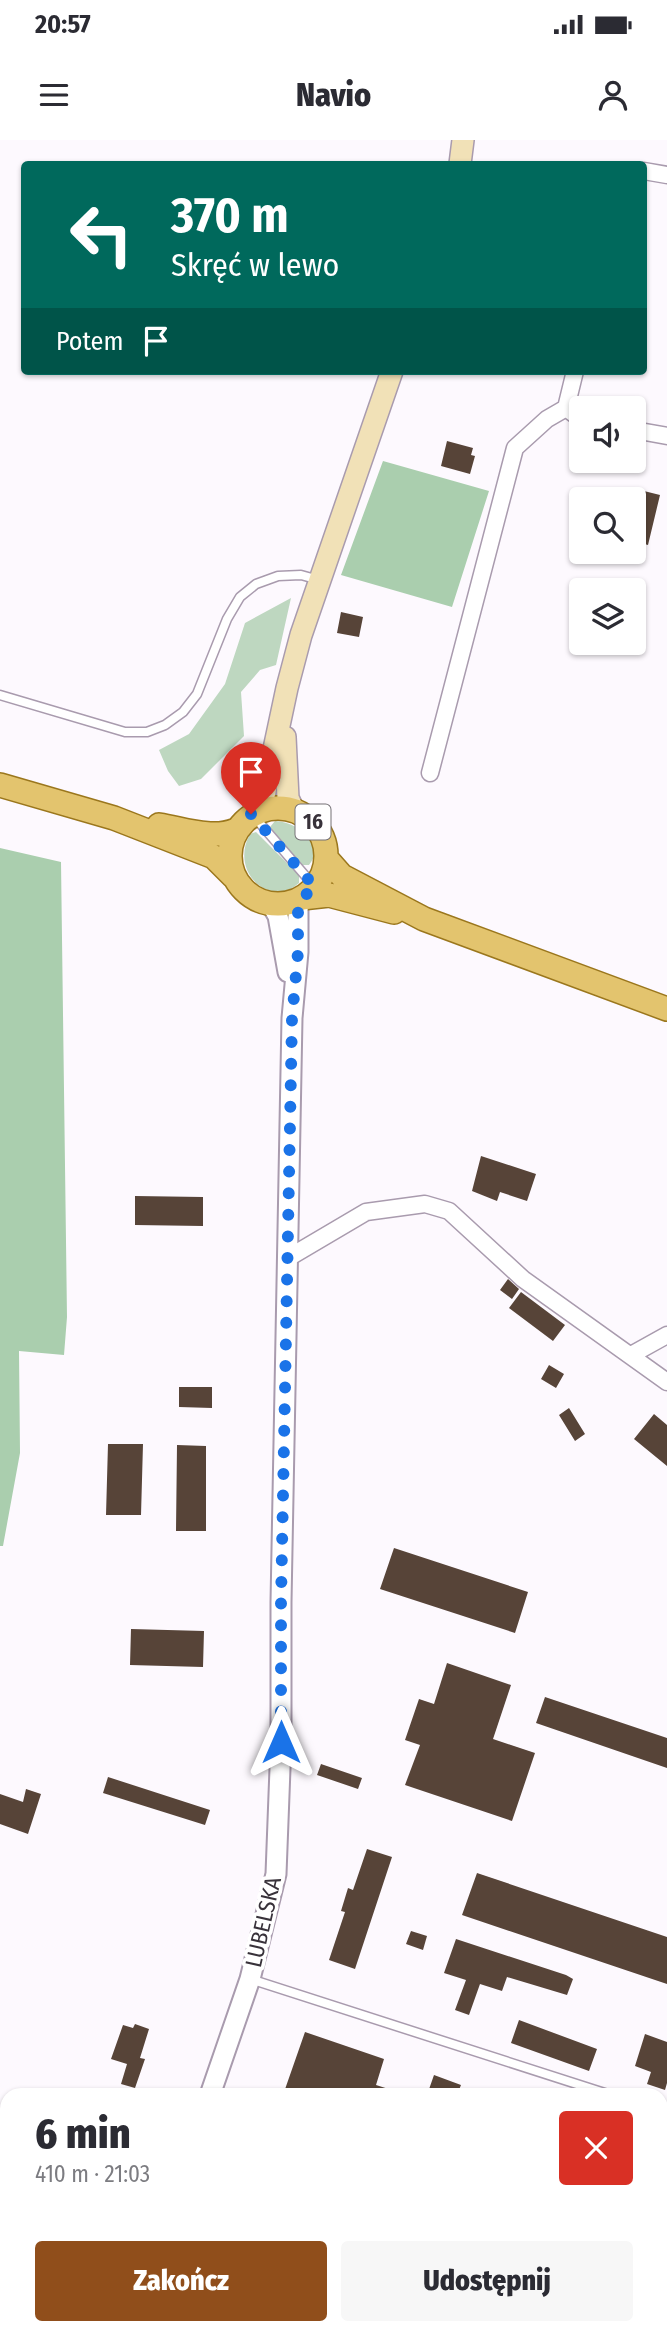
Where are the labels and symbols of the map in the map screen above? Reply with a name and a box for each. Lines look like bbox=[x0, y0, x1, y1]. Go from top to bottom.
pin bbox=[221, 742, 281, 814]
road number: 16 bbox=[296, 804, 330, 840]
position arrow bbox=[244, 1705, 318, 1779]
street label: LUBELSKA bbox=[239, 1874, 287, 1970]

